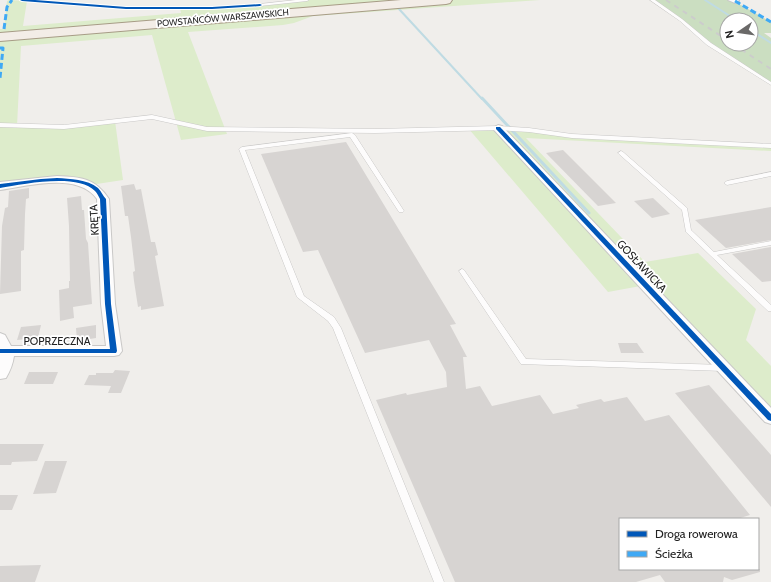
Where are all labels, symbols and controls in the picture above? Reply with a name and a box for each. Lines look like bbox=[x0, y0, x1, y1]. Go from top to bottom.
street label: POWSTAŃCÓW WARSZAWSKICH bbox=[156, 5, 289, 29]
north arrow bbox=[719, 12, 759, 52]
text: N bbox=[722, 29, 737, 40]
street label: KRĘTA bbox=[86, 204, 102, 236]
street label: GOSŁAWICKA bbox=[614, 237, 670, 295]
street label: POPRZECZNA bbox=[23, 334, 91, 348]
legend bbox=[619, 518, 759, 570]
text: Droga rowerowa bbox=[655, 526, 738, 541]
text: Ścieżka bbox=[655, 546, 693, 561]

